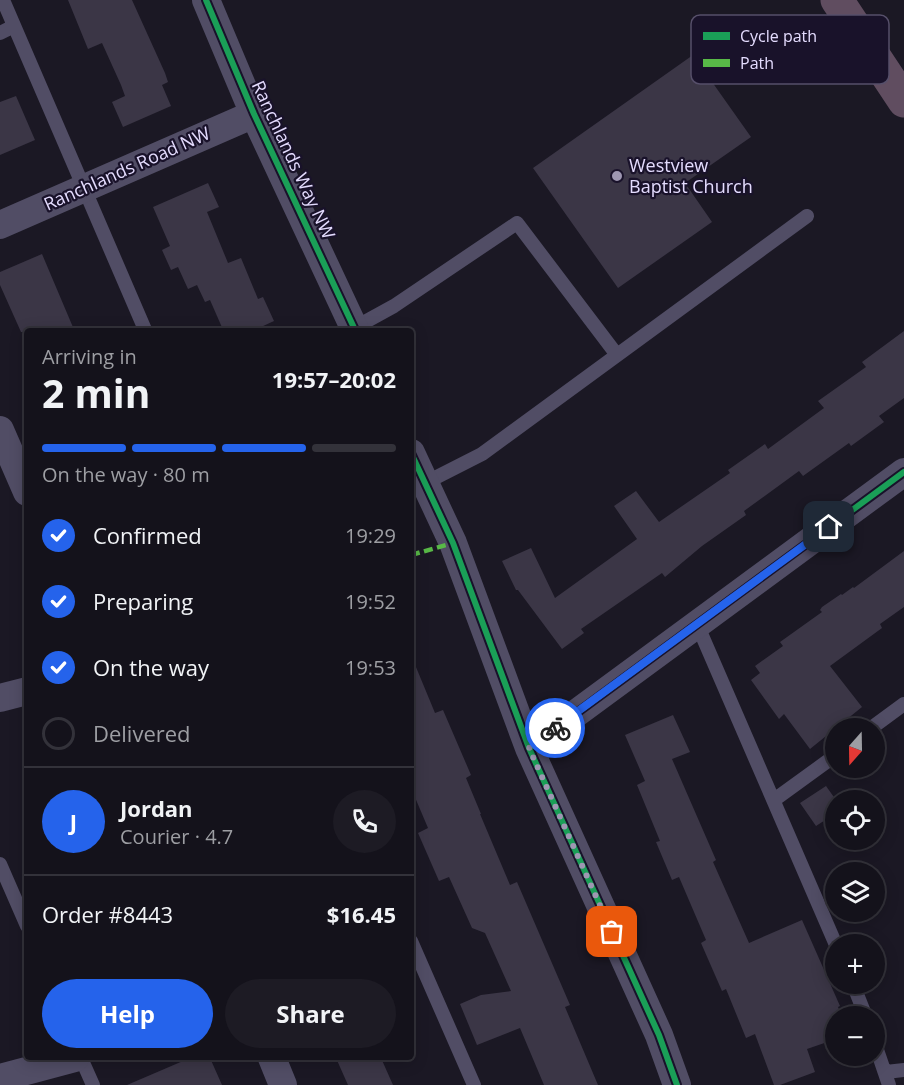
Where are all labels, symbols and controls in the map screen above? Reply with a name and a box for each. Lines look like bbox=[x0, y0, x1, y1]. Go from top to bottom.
legend bbox=[691, 15, 889, 84]
text: Cycle path bbox=[740, 25, 817, 47]
text: Path bbox=[740, 52, 774, 74]
street label: Ranchlands Way NW bbox=[247, 76, 341, 243]
street label: Ranchlands Road NW bbox=[40, 120, 214, 216]
place label: Westview Baptist Church bbox=[629, 153, 753, 198]
marker: Westview Baptist Church bbox=[610, 169, 624, 183]
text: Arriving in bbox=[42, 343, 137, 370]
text: 19:57–20:02 bbox=[272, 364, 396, 394]
text: 2 min bbox=[42, 366, 150, 419]
text: On the way · 80 m bbox=[42, 461, 210, 488]
pin bbox=[803, 501, 854, 552]
icon: home bbox=[812, 510, 845, 543]
icon: check bbox=[42, 519, 75, 552]
text: Confirmed bbox=[93, 520, 202, 550]
text: 19:29 bbox=[345, 522, 396, 549]
icon: check bbox=[42, 585, 75, 618]
text: Preparing bbox=[93, 586, 193, 616]
text: 19:52 bbox=[345, 588, 396, 615]
icon: check bbox=[42, 651, 75, 684]
text: On the way bbox=[93, 652, 209, 682]
text: 19:53 bbox=[345, 654, 396, 681]
courier bbox=[525, 698, 585, 758]
icon: bike bbox=[539, 712, 572, 745]
text: Delivered bbox=[93, 718, 191, 748]
north arrow bbox=[825, 718, 885, 778]
map controls bbox=[825, 718, 885, 1066]
button: phone bbox=[333, 790, 396, 853]
button: locate bbox=[825, 790, 885, 850]
text: Jordan bbox=[120, 793, 193, 823]
text: J bbox=[70, 806, 77, 836]
text: Courier · 4.7 bbox=[120, 823, 233, 850]
button: layers bbox=[825, 862, 885, 922]
text: Order #8443 bbox=[42, 899, 173, 929]
text: $16.45 bbox=[327, 899, 396, 929]
pin bbox=[586, 906, 637, 957]
icon: bag bbox=[595, 915, 628, 948]
button: + bbox=[825, 934, 885, 994]
button: Help bbox=[42, 979, 213, 1048]
button: Share bbox=[225, 979, 396, 1048]
button: − bbox=[825, 1006, 885, 1066]

